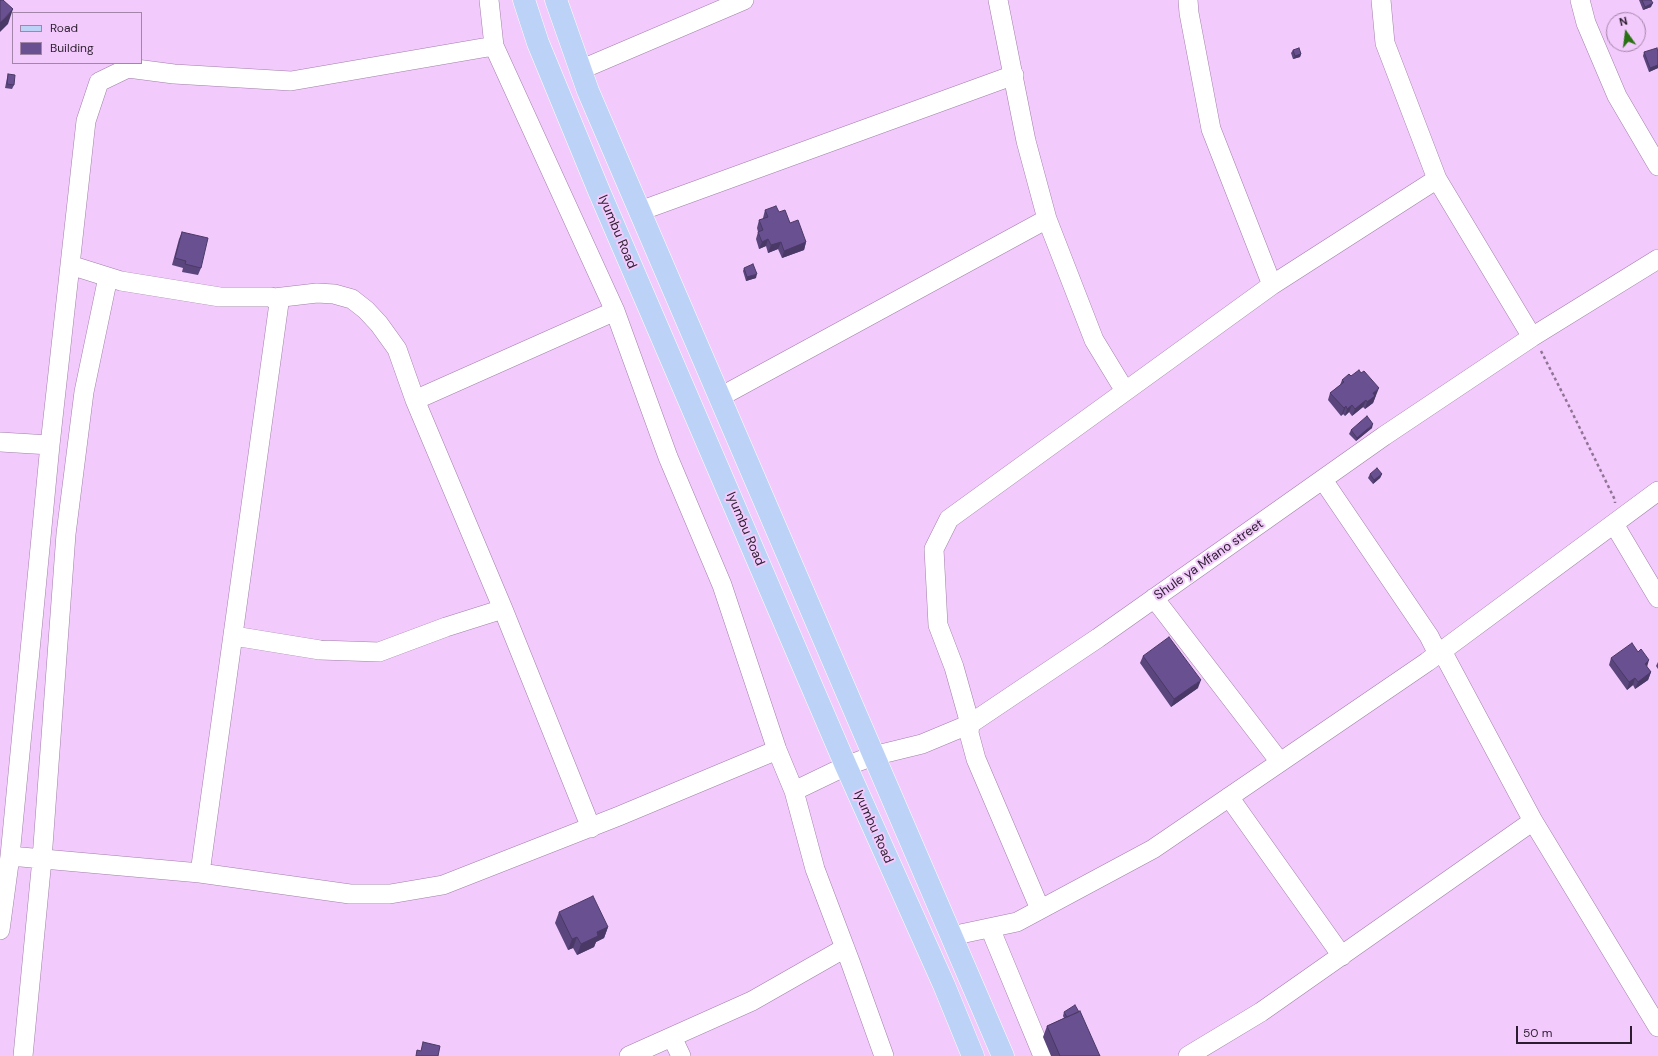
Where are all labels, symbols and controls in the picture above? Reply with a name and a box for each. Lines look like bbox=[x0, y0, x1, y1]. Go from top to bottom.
legend bbox=[12, 12, 142, 64]
north arrow bbox=[1606, 12, 1646, 52]
text: N bbox=[1618, 14, 1629, 29]
text: Road bbox=[50, 20, 78, 36]
text: Building bbox=[50, 40, 94, 56]
street label: Iyumbu Road bbox=[594, 193, 640, 271]
street label: Iyumbu Road bbox=[722, 490, 768, 568]
street label: Shule ya Mfano street bbox=[1151, 516, 1267, 604]
street label: Iyumbu Road bbox=[850, 788, 896, 866]
scale bar bbox=[1518, 1018, 1634, 1044]
text: 50 m bbox=[1523, 1025, 1552, 1041]

